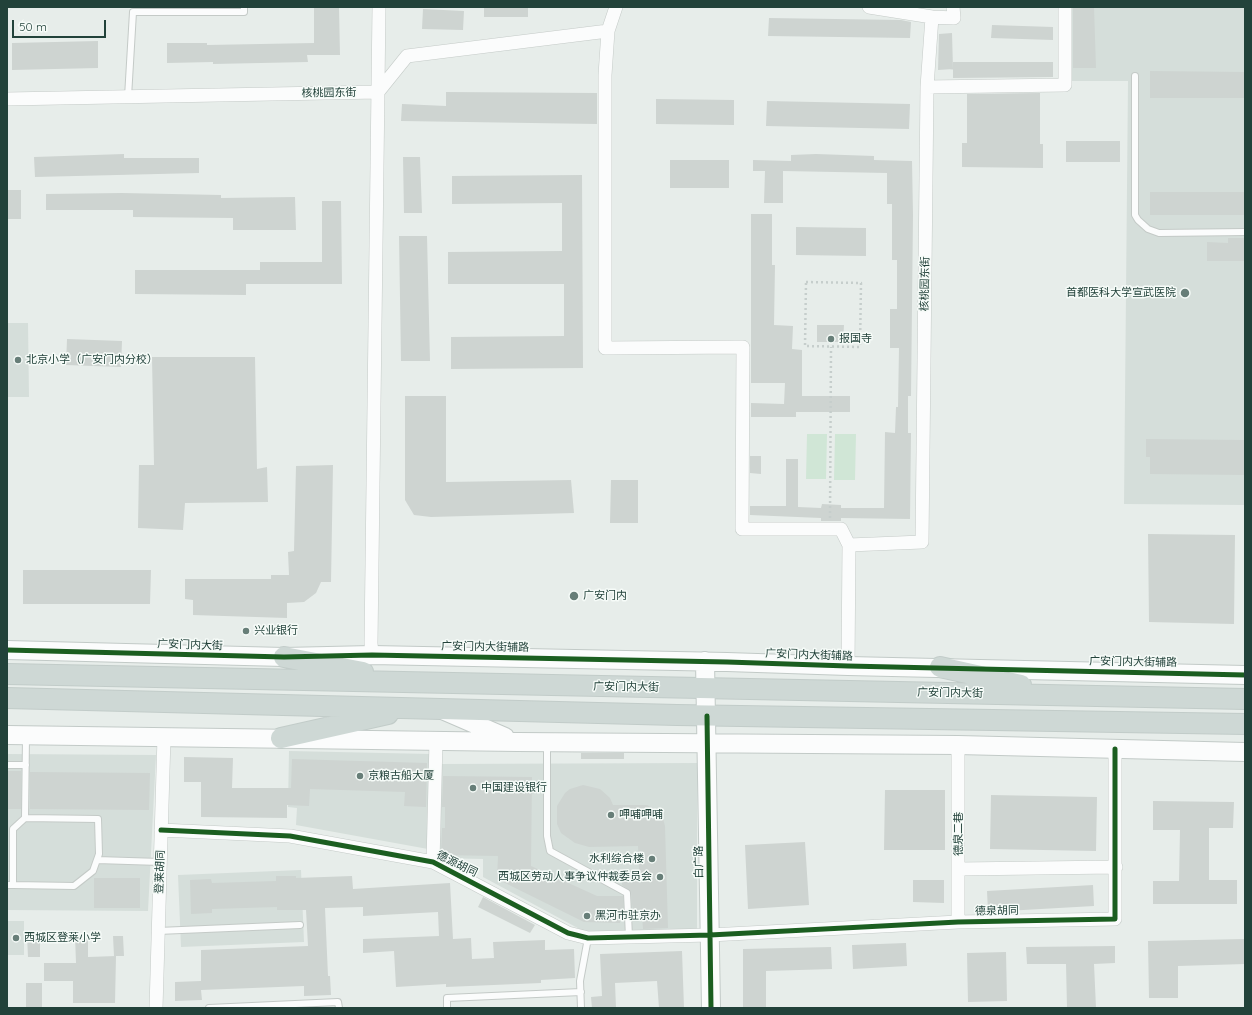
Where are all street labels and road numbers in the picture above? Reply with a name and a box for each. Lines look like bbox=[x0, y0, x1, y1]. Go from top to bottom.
street label: 核桃园东街 bbox=[301, 86, 357, 100]
street label: 核桃园东街 bbox=[918, 256, 932, 312]
street label: 广安门内大街 bbox=[157, 637, 223, 653]
street label: 广安门内大街辅路 bbox=[441, 640, 529, 654]
street label: 广安门内大街辅路 bbox=[765, 647, 853, 663]
street label: 广安门内大街辅路 bbox=[1089, 655, 1177, 669]
street label: 广安门内大街 bbox=[593, 680, 659, 694]
street label: 广安门内大街 bbox=[917, 686, 983, 700]
street label: 德泉二巷 bbox=[952, 812, 966, 856]
street label: 白广路 bbox=[692, 845, 706, 879]
street label: 德源胡同 bbox=[434, 848, 480, 880]
street label: 登莱胡同 bbox=[153, 850, 167, 894]
street label: 德泉胡同 bbox=[975, 904, 1019, 918]

